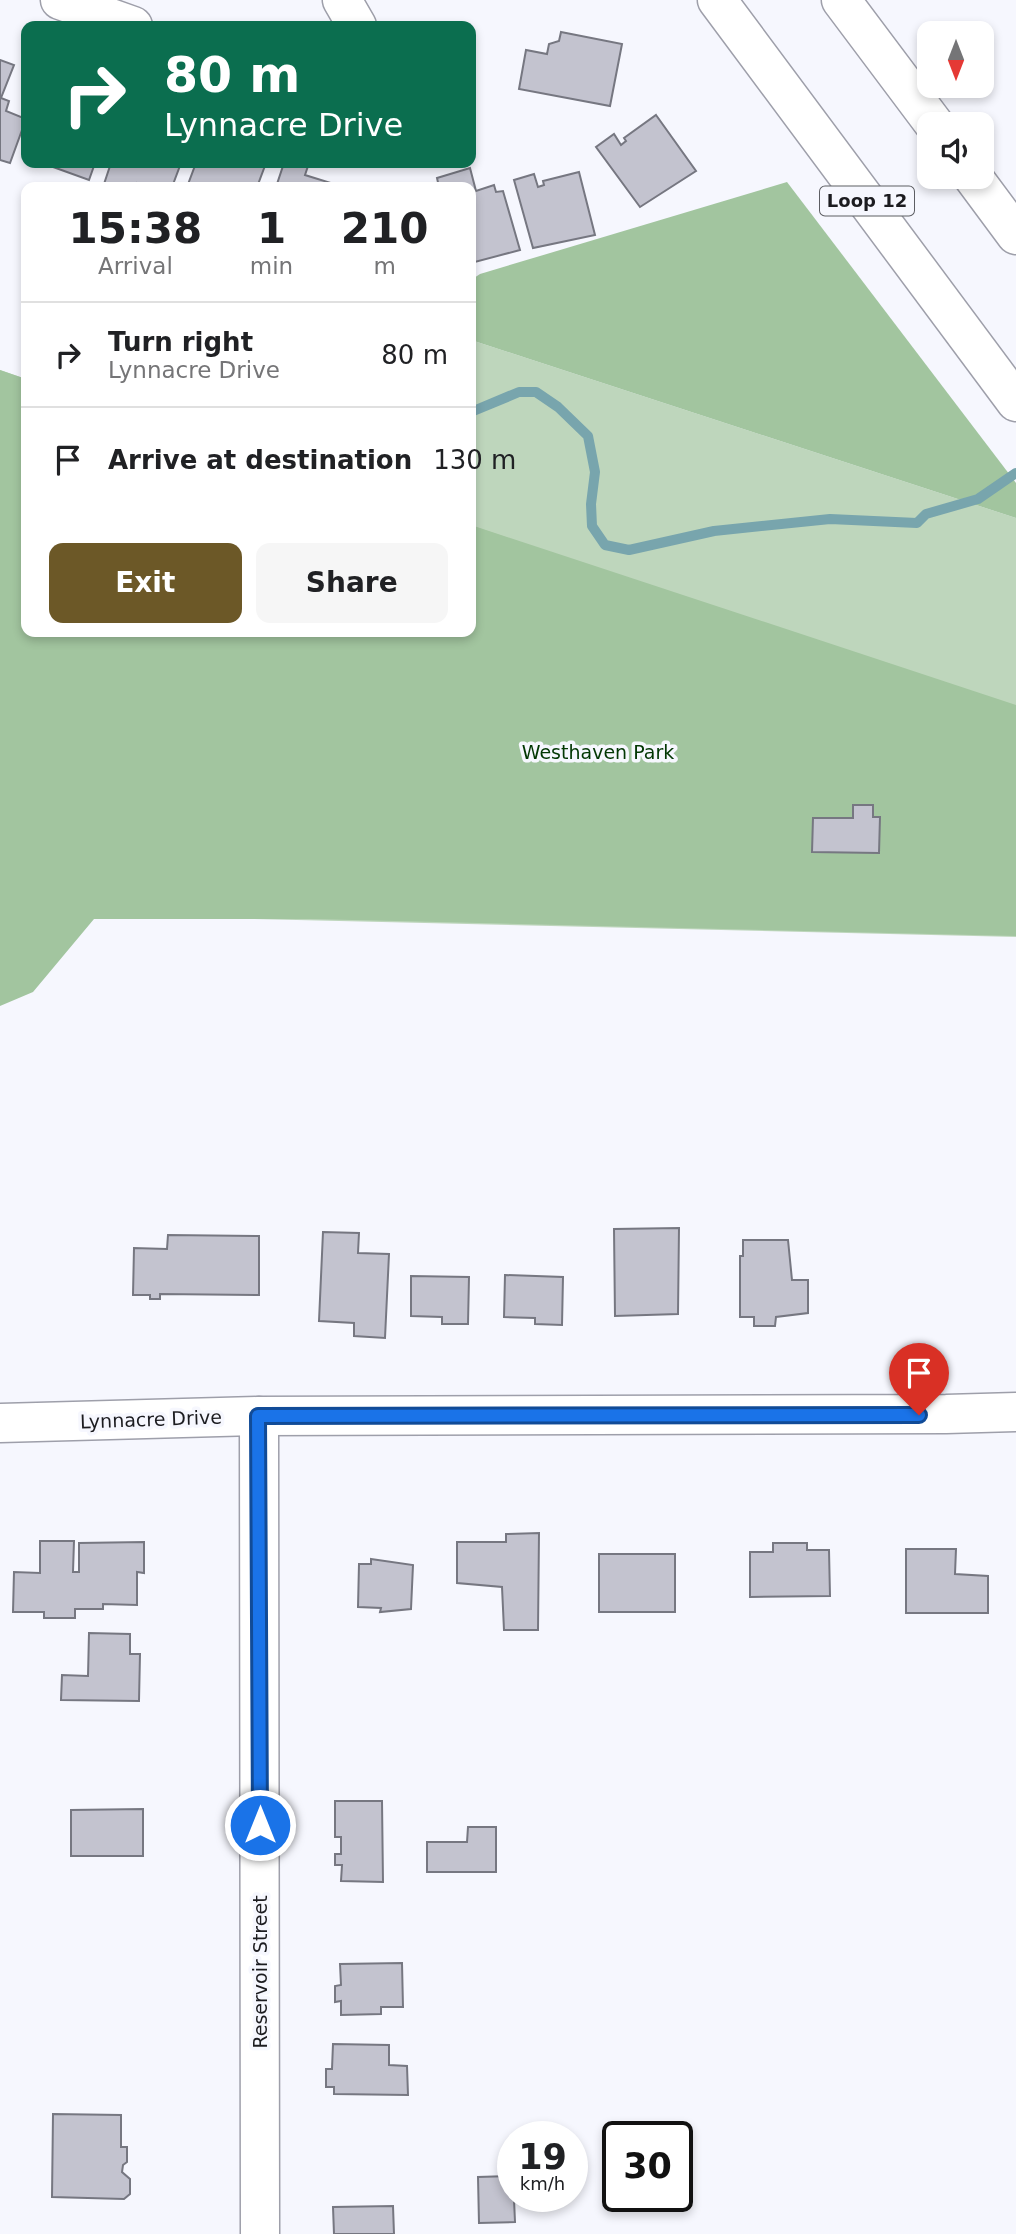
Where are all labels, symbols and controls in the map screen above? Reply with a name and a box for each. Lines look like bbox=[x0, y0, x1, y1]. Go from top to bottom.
north arrow bbox=[917, 21, 994, 98]
map controls bbox=[917, 21, 994, 189]
text: 80 m bbox=[164, 47, 300, 104]
icon: right bbox=[49, 49, 140, 140]
text: Lynnacre Drive bbox=[164, 106, 403, 144]
button: sound bbox=[917, 112, 994, 189]
road number: Loop 12 bbox=[820, 186, 914, 216]
text: 15:38 bbox=[69, 204, 202, 253]
text: 1 bbox=[257, 204, 286, 253]
text: 210 bbox=[341, 204, 428, 253]
text: Arrival bbox=[98, 253, 173, 279]
text: min bbox=[250, 253, 293, 279]
text: m bbox=[373, 253, 396, 279]
text: Turn right bbox=[108, 327, 253, 357]
icon: right bbox=[49, 336, 87, 374]
text: 80 m bbox=[381, 340, 448, 370]
text: Lynnacre Drive bbox=[108, 357, 280, 383]
icon: arrive bbox=[49, 441, 87, 479]
text: Arrive at destination bbox=[108, 445, 412, 475]
text: 130 m bbox=[433, 445, 516, 475]
button: Exit bbox=[49, 543, 242, 623]
button: Share bbox=[256, 543, 448, 623]
park label: Westhaven Park bbox=[522, 741, 674, 763]
pin bbox=[889, 1343, 949, 1415]
icon: arrive bbox=[900, 1354, 938, 1392]
street label: Lynnacre Drive bbox=[80, 1406, 222, 1432]
position arrow bbox=[223, 1788, 297, 1862]
street label: Reservoir Street bbox=[249, 1895, 271, 2049]
speed limit sign: 30 bbox=[602, 2121, 693, 2212]
text: 19 bbox=[518, 2137, 567, 2177]
text: km/h bbox=[520, 2173, 565, 2194]

